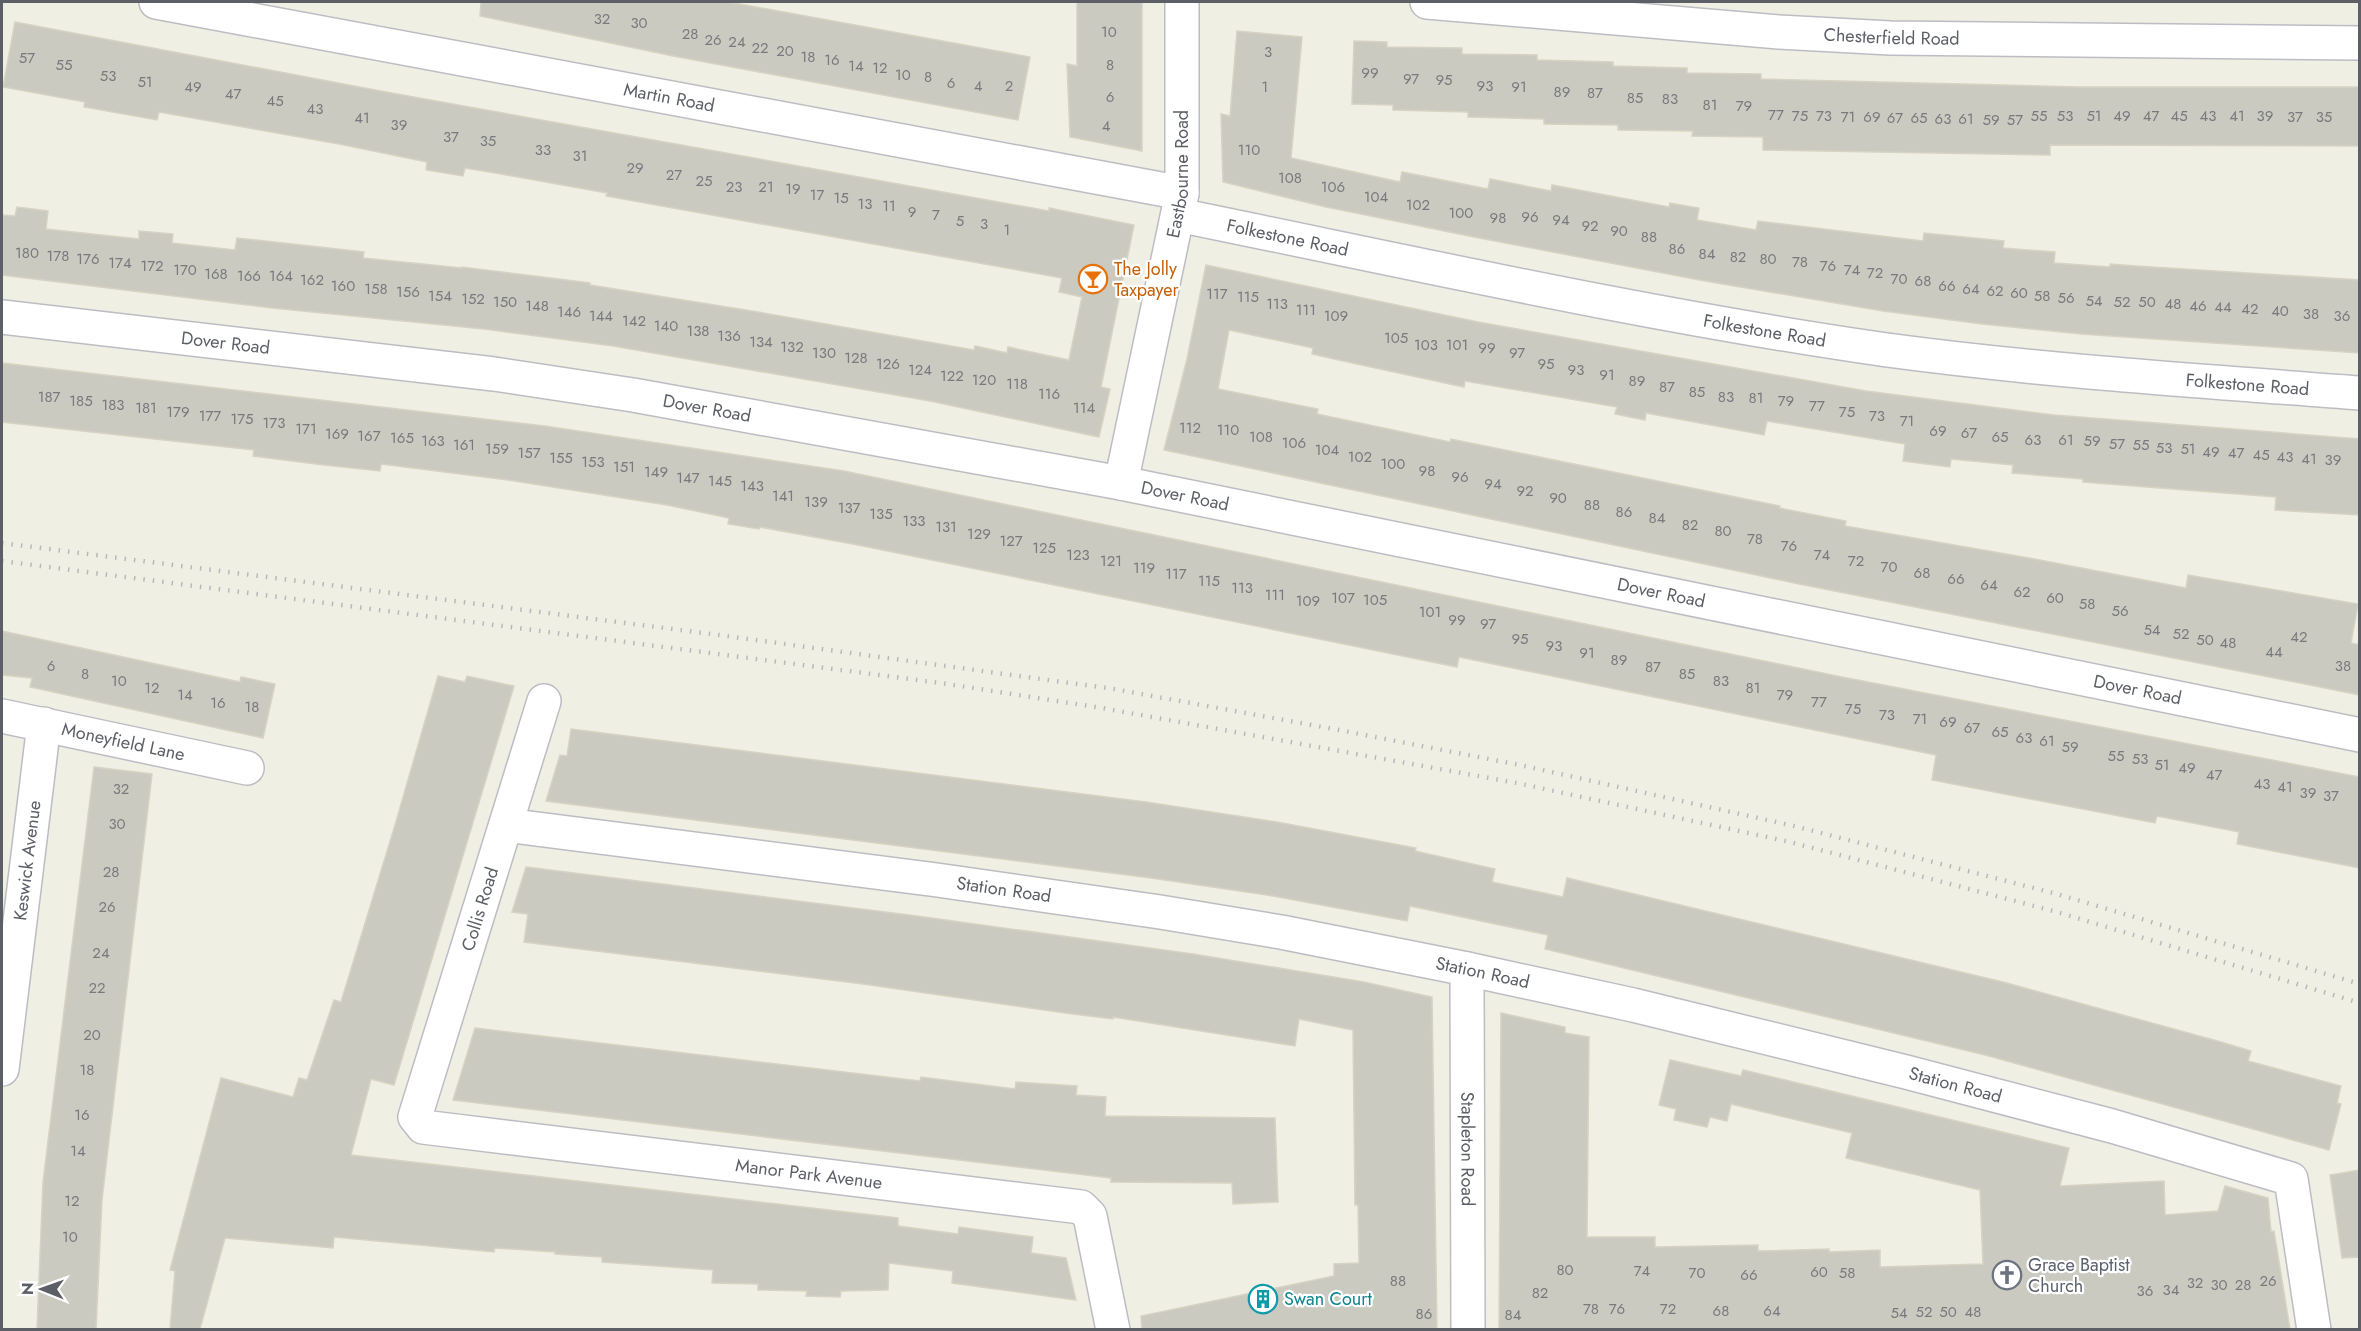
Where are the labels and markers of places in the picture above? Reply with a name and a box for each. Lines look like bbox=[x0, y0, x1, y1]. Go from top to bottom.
place label: The Jolly Taxpayer bbox=[1114, 256, 1180, 303]
bar icon: The Jolly Taxpayer bbox=[1077, 263, 1109, 295]
place label: Grace Baptist Church bbox=[2028, 1252, 2130, 1299]
church icon: Grace Baptist Church bbox=[1991, 1259, 2023, 1291]
building icon: Swan Court bbox=[1247, 1283, 1279, 1315]
place label: Swan Court bbox=[1284, 1286, 1372, 1312]

